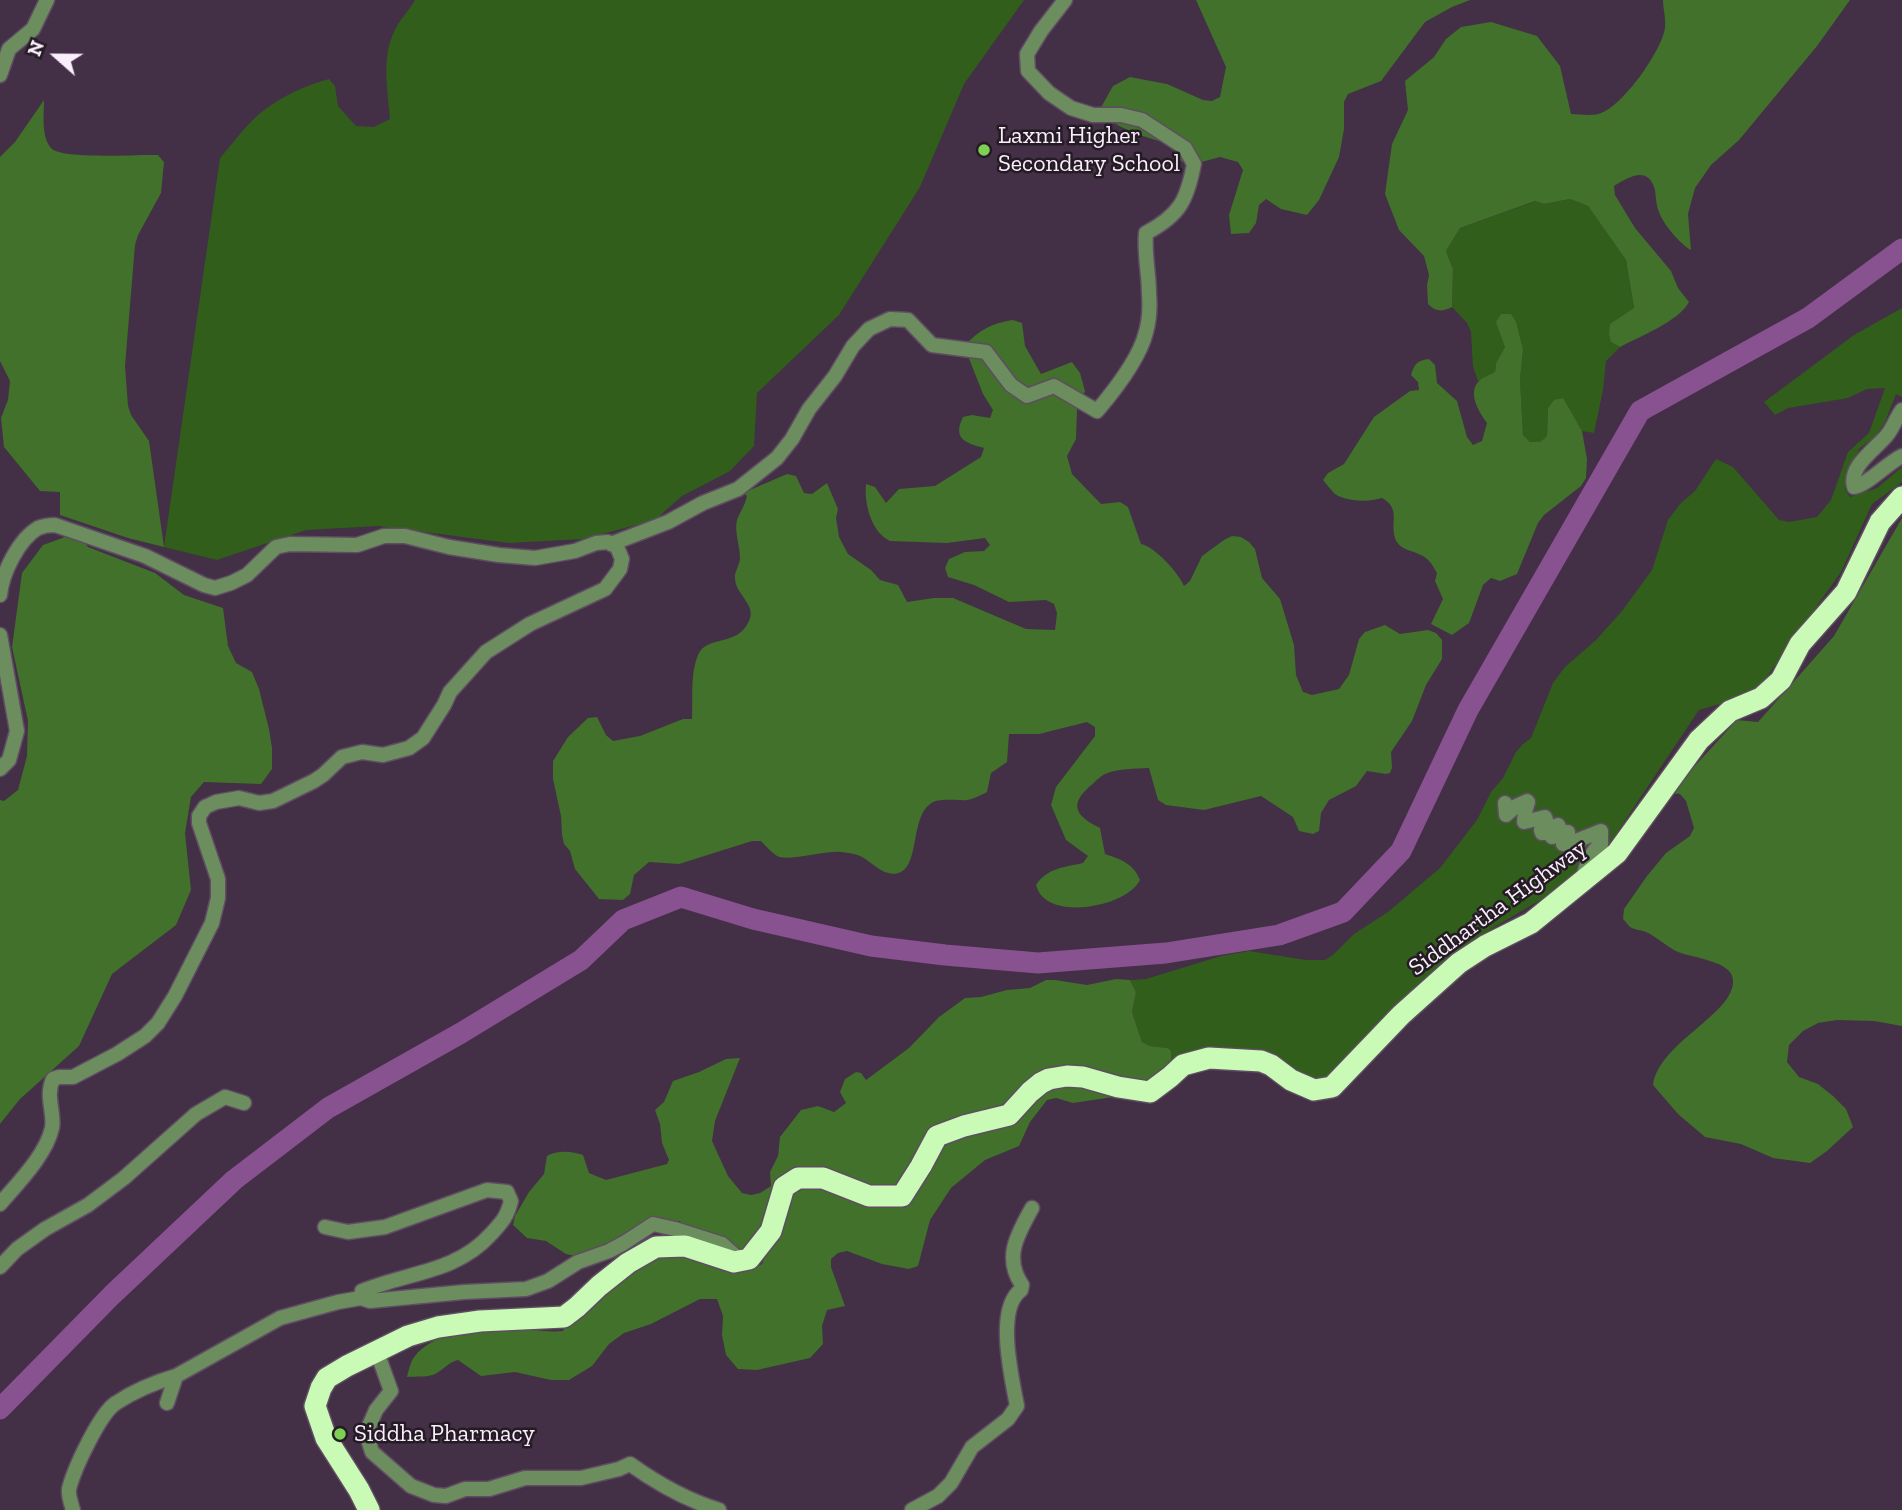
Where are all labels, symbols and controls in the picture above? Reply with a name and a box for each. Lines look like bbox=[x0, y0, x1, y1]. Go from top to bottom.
north arrow bbox=[21, 21, 91, 91]
text: N bbox=[23, 37, 49, 59]
place label: Laxmi Higher Secondary School bbox=[998, 122, 1180, 178]
marker: Laxmi Higher Secondary School bbox=[976, 142, 992, 158]
street label: Siddhartha Highway bbox=[1403, 834, 1593, 982]
place label: Siddha Pharmacy bbox=[354, 1420, 535, 1448]
marker: Siddha Pharmacy bbox=[332, 1426, 348, 1442]

